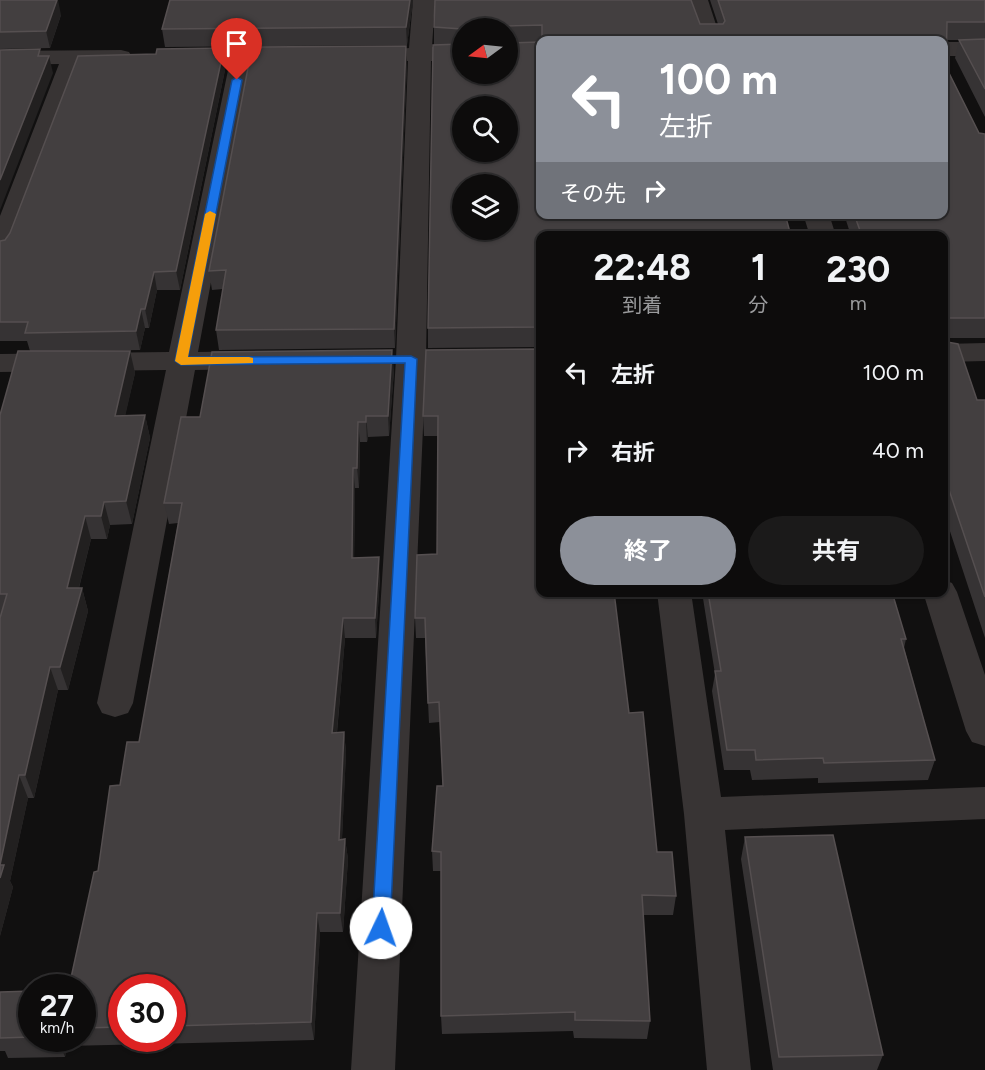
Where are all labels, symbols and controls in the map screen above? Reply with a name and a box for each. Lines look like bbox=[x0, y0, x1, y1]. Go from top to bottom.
pin bbox=[211, 18, 262, 80]
north arrow bbox=[452, 18, 518, 84]
map controls bbox=[452, 18, 518, 240]
icon: arrive bbox=[220, 27, 253, 60]
text: 100 m bbox=[659, 54, 778, 105]
icon: left bbox=[560, 60, 638, 138]
button: search bbox=[452, 96, 518, 162]
text: 左折 bbox=[659, 110, 713, 143]
button: layers bbox=[452, 174, 518, 240]
icon: right bbox=[638, 174, 671, 207]
text: その先 bbox=[560, 180, 626, 207]
text: 22:48 bbox=[594, 246, 691, 289]
text: 1 bbox=[751, 246, 766, 289]
text: 230 bbox=[826, 248, 890, 291]
text: m bbox=[850, 291, 867, 315]
text: 到着 bbox=[622, 293, 662, 317]
text: 分 bbox=[749, 293, 769, 317]
icon: left bbox=[560, 356, 593, 389]
text: 100 m bbox=[863, 359, 924, 386]
text: 左折 bbox=[611, 361, 655, 388]
icon: right bbox=[560, 434, 593, 467]
text: 40 m bbox=[872, 437, 924, 464]
text: 右折 bbox=[611, 439, 655, 466]
button: 終了 bbox=[560, 516, 736, 585]
button: 共有 bbox=[748, 516, 924, 585]
position arrow bbox=[349, 896, 413, 960]
speed limit sign: 30 bbox=[108, 974, 186, 1052]
text: 27 bbox=[40, 987, 74, 1024]
text: km/h bbox=[40, 1019, 74, 1037]

